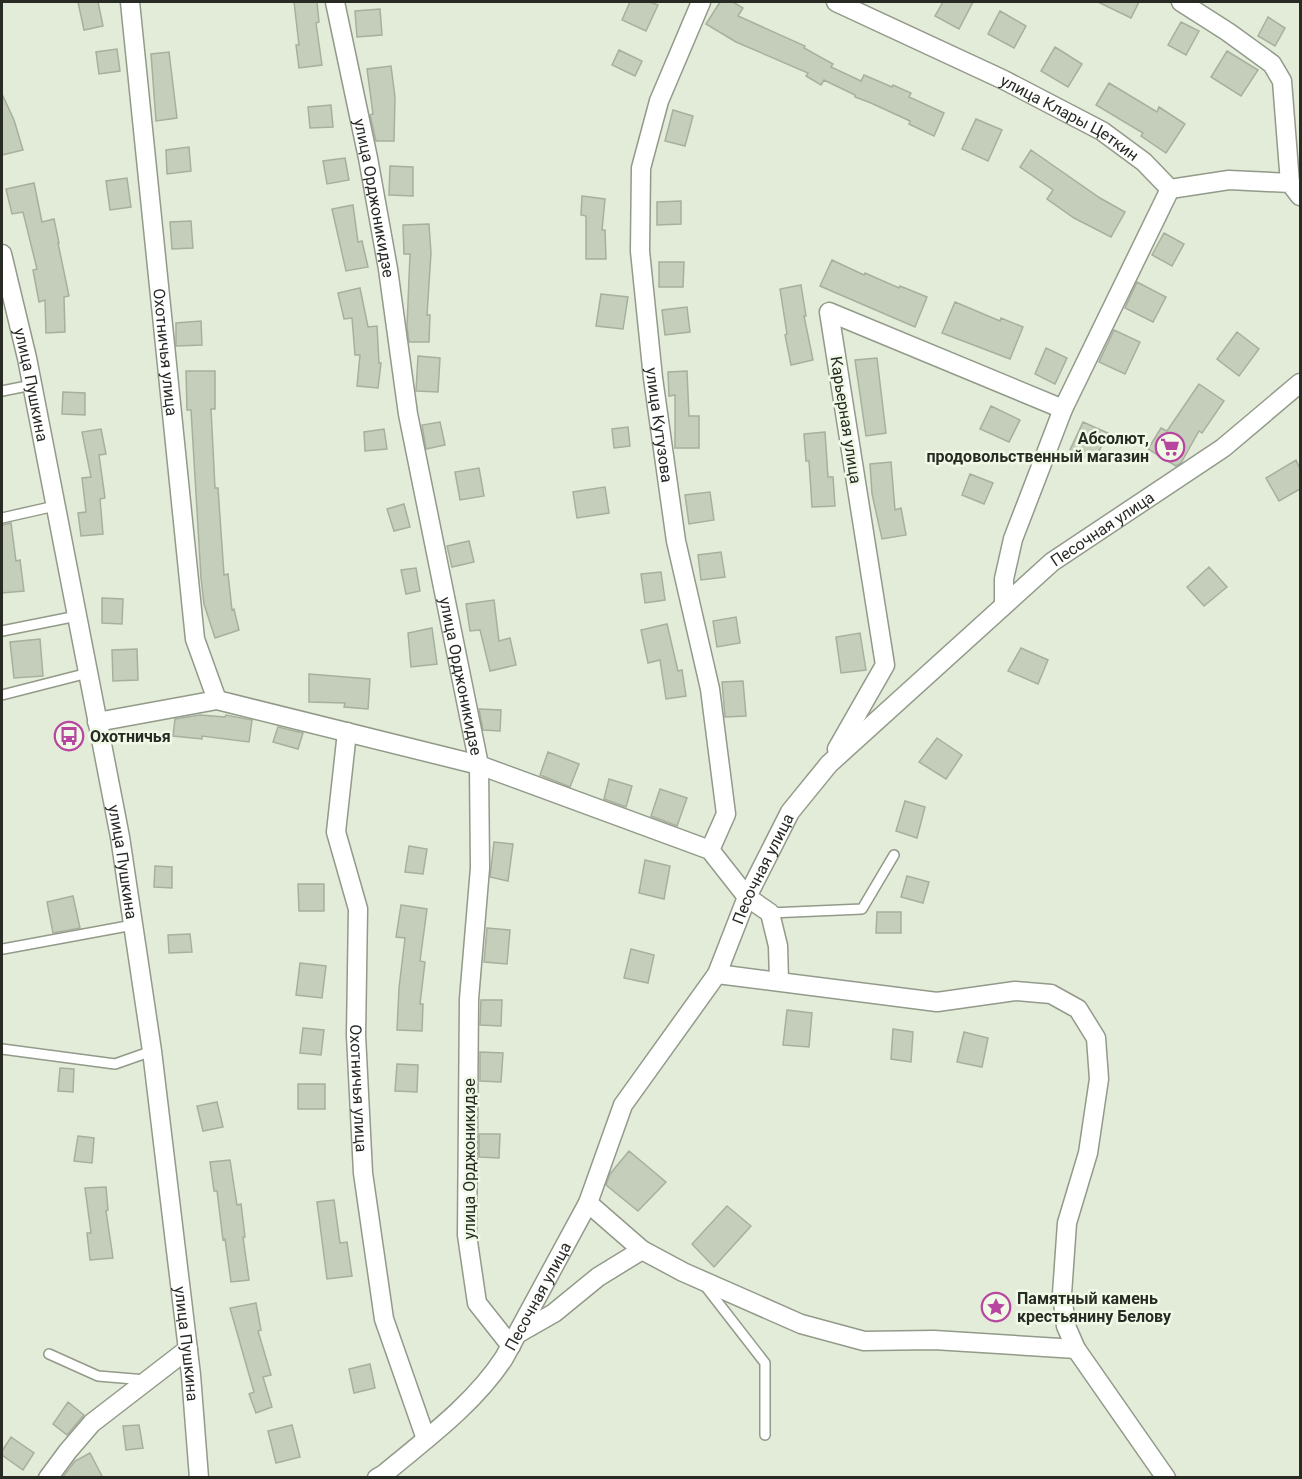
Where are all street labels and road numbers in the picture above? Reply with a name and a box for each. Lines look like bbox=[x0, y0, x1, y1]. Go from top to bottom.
street label: улица Клары Цеткин bbox=[997, 70, 1143, 164]
street label: улица Орджоникидзе bbox=[350, 117, 399, 279]
street label: Охотничья улица bbox=[150, 288, 182, 417]
street label: улица Пушкина bbox=[11, 326, 53, 443]
street label: Карьерная улица bbox=[827, 355, 865, 485]
street label: улица Кутузова bbox=[642, 367, 677, 484]
street label: Песочная улица bbox=[1047, 487, 1158, 570]
street label: улица Орджоникидзе bbox=[436, 595, 486, 757]
street label: улица Пушкина bbox=[104, 803, 142, 920]
street label: Песочная улица bbox=[728, 810, 797, 927]
street label: Охотничья улица bbox=[346, 1024, 371, 1153]
street label: улица Орджоникидзе bbox=[460, 1078, 479, 1240]
street label: Песочная улица bbox=[500, 1239, 575, 1354]
street label: улица Пушкина bbox=[171, 1285, 203, 1402]

